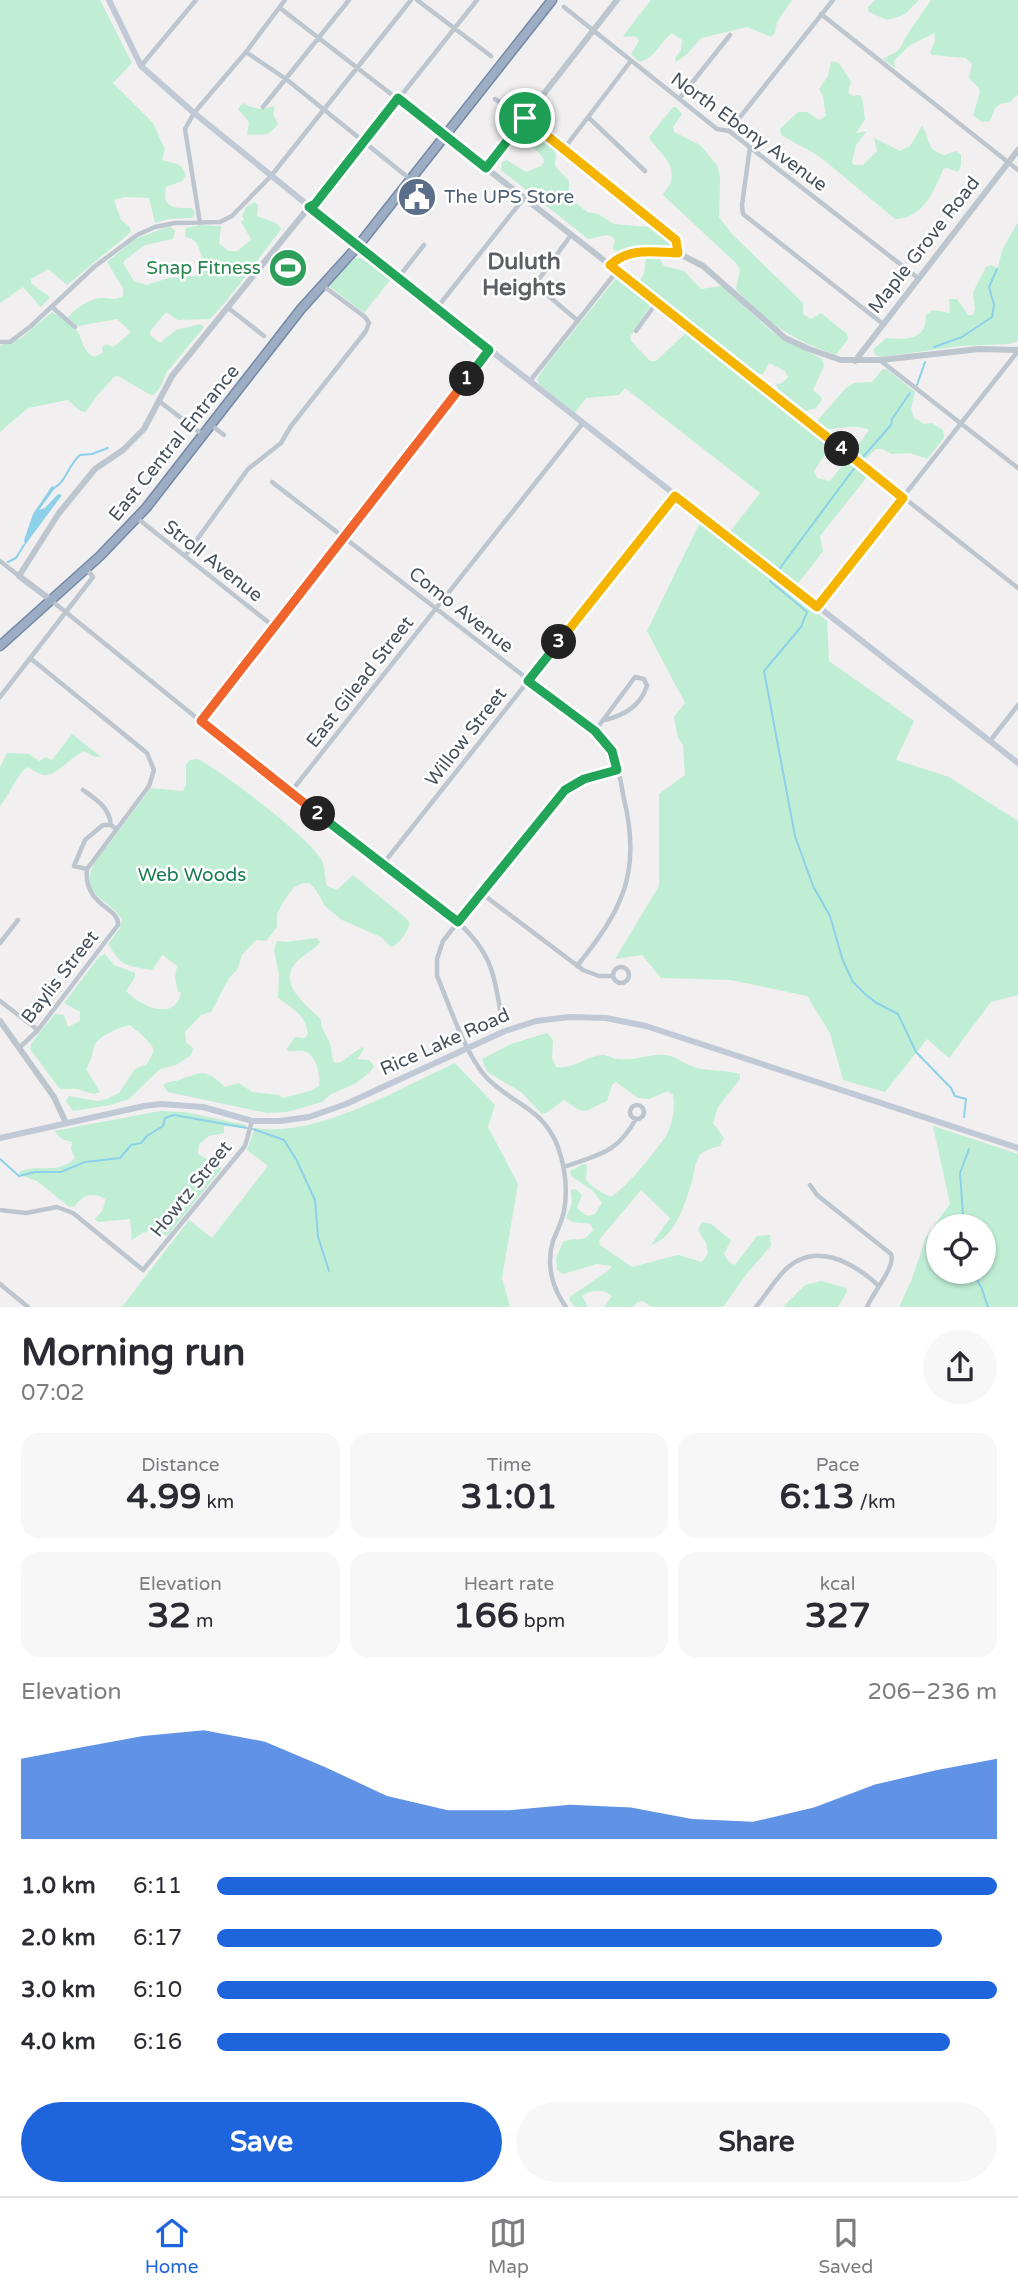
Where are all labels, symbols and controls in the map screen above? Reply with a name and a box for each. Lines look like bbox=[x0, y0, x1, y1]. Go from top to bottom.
street label: North Ebony Avenue bbox=[667, 68, 831, 196]
pin bbox=[495, 88, 555, 148]
icon: arrive bbox=[506, 99, 544, 137]
street label: Maple Grove Road bbox=[864, 172, 984, 318]
public building icon: The UPS Store bbox=[396, 176, 438, 218]
place label: The UPS Store bbox=[444, 186, 574, 208]
sports icon: Snap Fitness bbox=[267, 247, 309, 289]
district label: Duluth Heights bbox=[482, 248, 566, 302]
place label: Snap Fitness bbox=[146, 257, 261, 279]
street label: East Central Entrance bbox=[104, 360, 244, 526]
pin: 1 bbox=[449, 362, 484, 396]
text: 1 bbox=[461, 367, 472, 389]
pin: 4 bbox=[824, 432, 860, 466]
text: 4 bbox=[836, 437, 847, 459]
street label: Stroll Avenue bbox=[159, 516, 267, 606]
street label: Como Avenue bbox=[404, 562, 518, 658]
street label: East Gilead Street bbox=[302, 612, 418, 752]
pin: 3 bbox=[542, 624, 576, 660]
text: 3 bbox=[553, 630, 564, 652]
street label: Willow Street bbox=[421, 683, 511, 791]
pin: 2 bbox=[300, 796, 336, 832]
text: 2 bbox=[312, 802, 323, 824]
park label: Web Woods bbox=[138, 864, 246, 886]
street label: Baylis Street bbox=[17, 926, 103, 1028]
street label: Rice Lake Road bbox=[377, 1004, 513, 1080]
street label: Howtz Street bbox=[146, 1137, 236, 1241]
map controls bbox=[926, 1214, 996, 1284]
button: locate bbox=[926, 1214, 996, 1284]
text: Morning run bbox=[21, 1330, 245, 1376]
button: share bbox=[923, 1330, 997, 1404]
text: 07:02 bbox=[21, 1379, 85, 1407]
text: Distance bbox=[141, 1454, 219, 1476]
text: Time bbox=[487, 1454, 531, 1476]
text: Pace bbox=[816, 1454, 860, 1476]
text: 4.99 bbox=[126, 1476, 201, 1518]
text: 31:01 bbox=[460, 1476, 558, 1518]
text: 6:13 bbox=[780, 1476, 855, 1518]
text: km bbox=[201, 1491, 234, 1513]
text: /km bbox=[855, 1491, 896, 1513]
text: Elevation bbox=[139, 1573, 222, 1595]
text: Heart rate bbox=[464, 1573, 554, 1595]
text: kcal bbox=[820, 1573, 856, 1595]
text: 32 bbox=[147, 1595, 191, 1637]
text: 166 bbox=[453, 1595, 519, 1637]
text: 327 bbox=[805, 1595, 871, 1637]
text: m bbox=[191, 1610, 214, 1632]
text: bpm bbox=[519, 1610, 565, 1632]
text: Elevation bbox=[21, 1678, 122, 1706]
text: 206–236 m bbox=[868, 1678, 997, 1706]
text: 1.0 km bbox=[21, 1872, 96, 1900]
text: 6:11 bbox=[133, 1872, 182, 1900]
text: 2.0 km bbox=[21, 1924, 96, 1952]
text: 6:17 bbox=[133, 1924, 182, 1952]
text: 3.0 km bbox=[21, 1976, 96, 2004]
text: 6:10 bbox=[133, 1976, 182, 2004]
text: 4.0 km bbox=[21, 2028, 96, 2056]
text: 6:16 bbox=[133, 2028, 182, 2056]
button: Save bbox=[21, 2102, 502, 2182]
button: Share bbox=[516, 2102, 997, 2182]
tab: Home bbox=[145, 2214, 199, 2278]
tab: Map bbox=[488, 2214, 529, 2278]
tab: Saved bbox=[818, 2214, 873, 2278]

